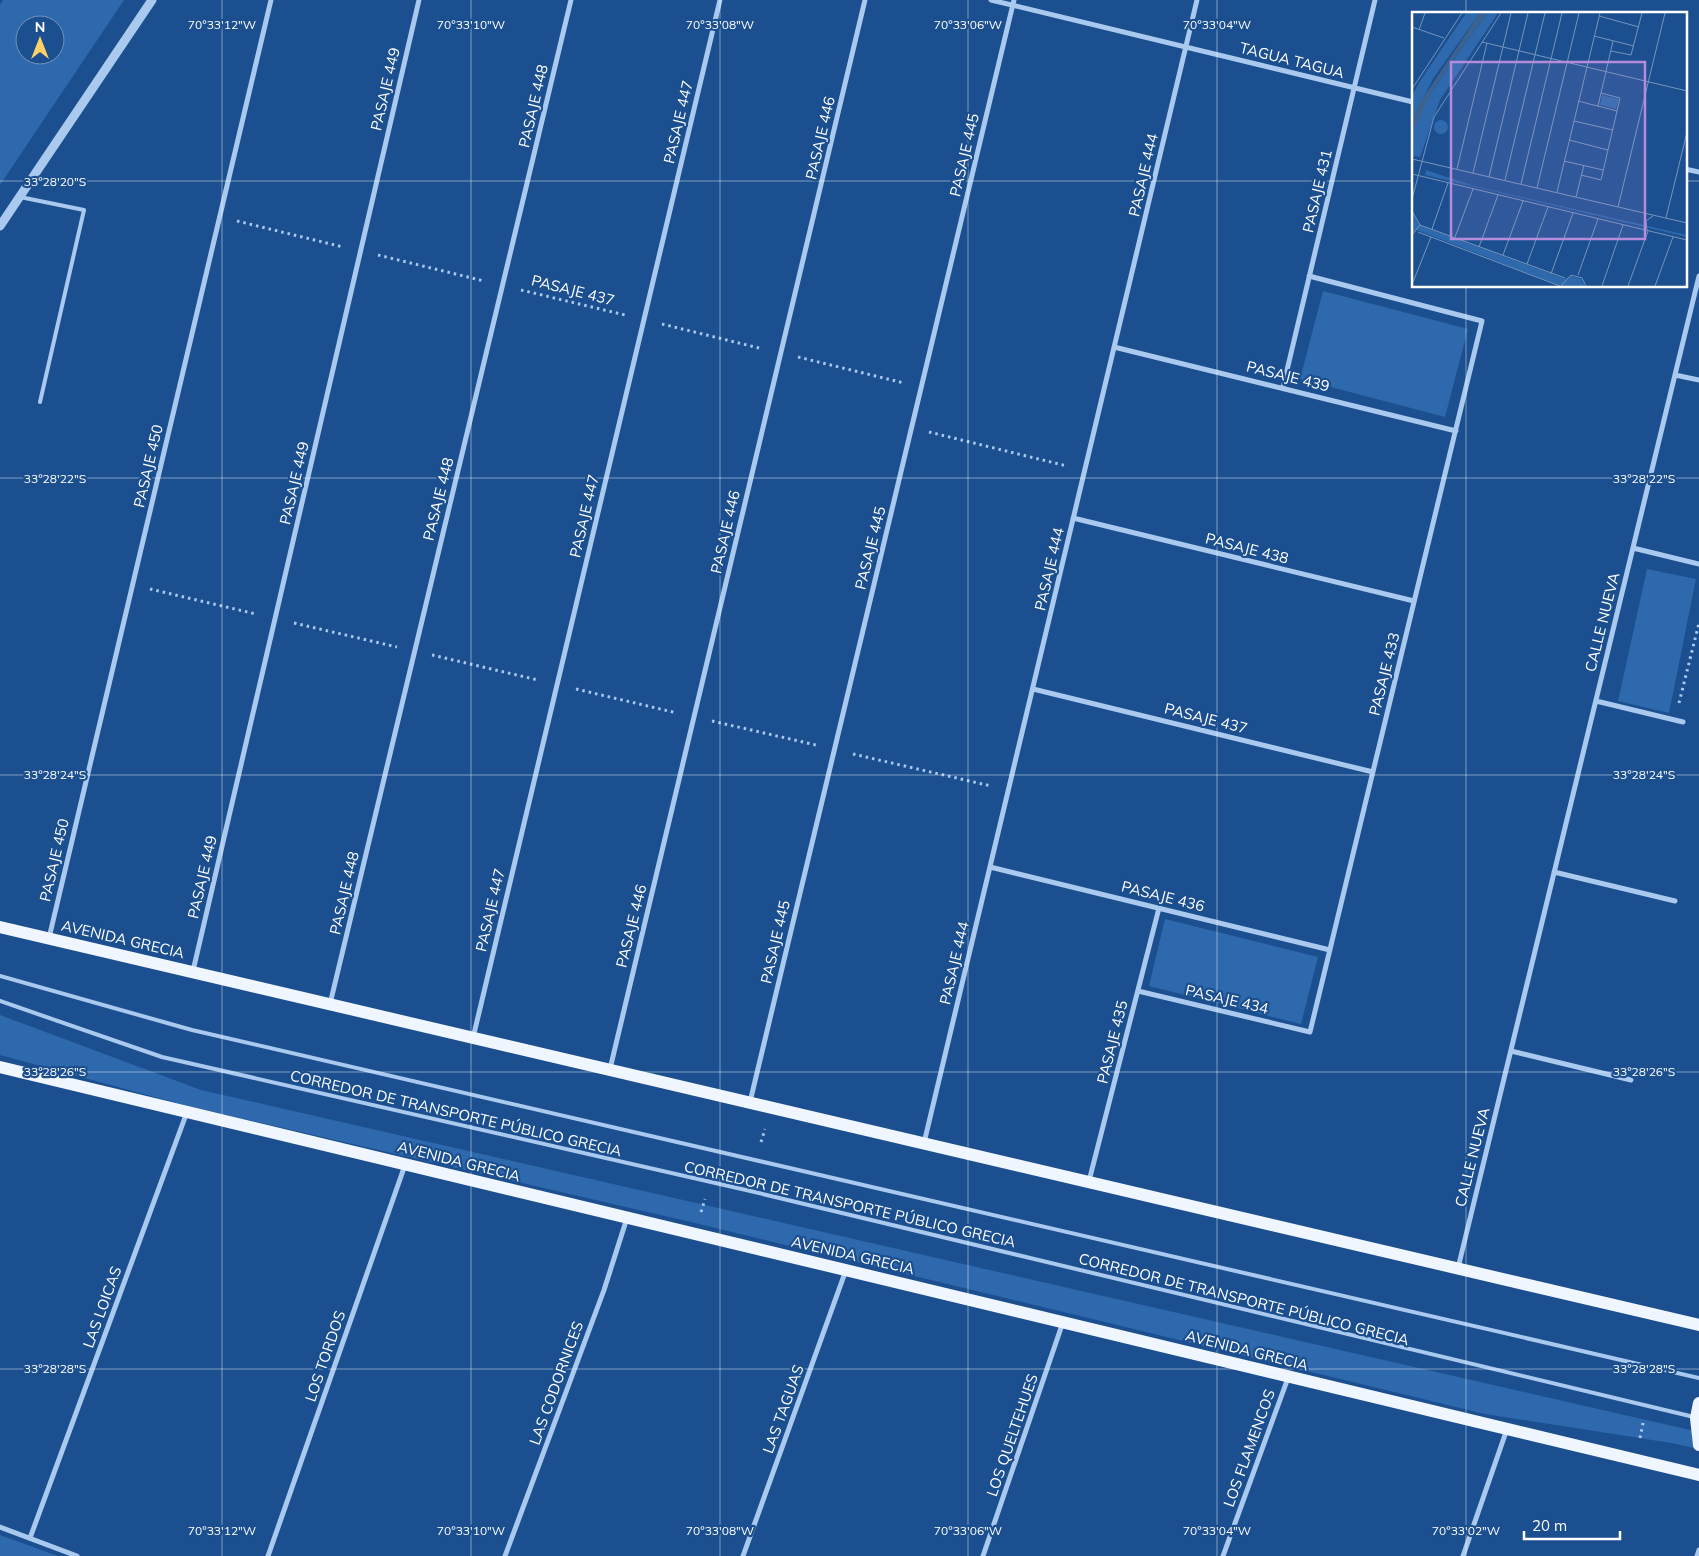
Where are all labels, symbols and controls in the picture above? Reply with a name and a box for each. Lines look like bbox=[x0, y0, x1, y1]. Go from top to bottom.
inset map bbox=[1412, 12, 1686, 288]
north arrow bbox=[15, 15, 65, 65]
text: 70°33'12"W bbox=[188, 17, 256, 32]
text: 70°33'10"W bbox=[437, 17, 505, 32]
text: 70°33'08"W bbox=[686, 17, 754, 32]
text: 70°33'06"W bbox=[934, 17, 1002, 32]
text: 70°33'04"W bbox=[1183, 17, 1251, 32]
text: N bbox=[35, 18, 45, 36]
street label: TAGUA TAGUA bbox=[1238, 38, 1346, 82]
street label: PASAJE 449 bbox=[366, 45, 404, 133]
street label: PASAJE 448 bbox=[514, 62, 552, 150]
street label: PASAJE 447 bbox=[659, 78, 697, 166]
street label: PASAJE 446 bbox=[801, 94, 839, 182]
street label: PASAJE 445 bbox=[945, 111, 983, 199]
street label: PASAJE 444 bbox=[1124, 131, 1162, 219]
street label: PASAJE 431 bbox=[1298, 147, 1336, 235]
text: 33°28'20"S bbox=[24, 174, 86, 189]
street label: PASAJE 437 bbox=[529, 271, 617, 309]
street label: PASAJE 439 bbox=[1244, 357, 1332, 395]
street label: PASAJE 450 bbox=[129, 422, 167, 510]
street label: PASAJE 449 bbox=[275, 439, 313, 527]
street label: PASAJE 448 bbox=[419, 455, 457, 543]
text: 33°28'22"S bbox=[24, 471, 86, 486]
text: 33°28'22"S bbox=[1613, 471, 1675, 486]
street label: PASAJE 447 bbox=[565, 472, 603, 560]
street label: PASAJE 446 bbox=[706, 488, 744, 576]
street label: PASAJE 445 bbox=[851, 504, 889, 592]
street label: PASAJE 444 bbox=[1030, 525, 1068, 613]
street label: PASAJE 438 bbox=[1203, 529, 1291, 567]
street label: CALLE NUEVA bbox=[1580, 570, 1624, 674]
street label: PASAJE 433 bbox=[1365, 630, 1403, 718]
street label: PASAJE 437 bbox=[1162, 699, 1250, 737]
text: 33°28'24"S bbox=[24, 767, 86, 782]
text: 33°28'24"S bbox=[1613, 767, 1675, 782]
street label: PASAJE 450 bbox=[35, 816, 73, 904]
street label: PASAJE 449 bbox=[183, 833, 221, 921]
street label: PASAJE 448 bbox=[325, 849, 363, 937]
street label: PASAJE 447 bbox=[471, 866, 509, 954]
street label: PASAJE 436 bbox=[1119, 877, 1207, 915]
street label: PASAJE 446 bbox=[612, 882, 650, 970]
street label: PASAJE 445 bbox=[756, 898, 794, 986]
street label: AVENIDA GRECIA bbox=[60, 916, 186, 962]
street label: PASAJE 444 bbox=[935, 919, 973, 1007]
street label: PASAJE 434 bbox=[1183, 980, 1271, 1018]
street label: PASAJE 435 bbox=[1093, 998, 1131, 1086]
text: 33°28'26"S bbox=[24, 1064, 86, 1079]
text: 33°28'26"S bbox=[1613, 1064, 1675, 1079]
street label: CORREDOR DE TRANSPORTE PÚBLICO GRECIA bbox=[288, 1066, 624, 1160]
street label: CALLE NUEVA bbox=[1450, 1105, 1494, 1209]
street label: AVENIDA GRECIA bbox=[396, 1137, 522, 1185]
street label: CORREDOR DE TRANSPORTE PÚBLICO GRECIA bbox=[682, 1157, 1018, 1251]
street label: AVENIDA GRECIA bbox=[790, 1232, 916, 1278]
street label: CORREDOR DE TRANSPORTE PÚBLICO GRECIA bbox=[1077, 1249, 1411, 1349]
street label: LAS LOICAS bbox=[78, 1264, 126, 1350]
street label: LOS TORDOS bbox=[301, 1308, 349, 1404]
street label: LAS CODORNICES bbox=[525, 1319, 587, 1447]
street label: AVENIDA GRECIA bbox=[1184, 1326, 1310, 1374]
text: 33°28'28"S bbox=[24, 1361, 86, 1376]
text: 33°28'28"S bbox=[1613, 1361, 1675, 1376]
street label: LAS TAGUAS bbox=[758, 1362, 808, 1456]
street label: LOS QUELTEHUES bbox=[982, 1371, 1042, 1499]
street label: LOS FLAMENCOS bbox=[1219, 1387, 1279, 1509]
scale bar bbox=[1524, 1508, 1620, 1540]
text: 20 m bbox=[1532, 1516, 1567, 1535]
text: 70°33'12"W bbox=[188, 1523, 256, 1538]
text: 70°33'10"W bbox=[437, 1523, 505, 1538]
text: 70°33'08"W bbox=[686, 1523, 754, 1538]
text: 70°33'06"W bbox=[934, 1523, 1002, 1538]
text: 70°33'04"W bbox=[1183, 1523, 1251, 1538]
text: 70°33'02"W bbox=[1432, 1523, 1500, 1538]

